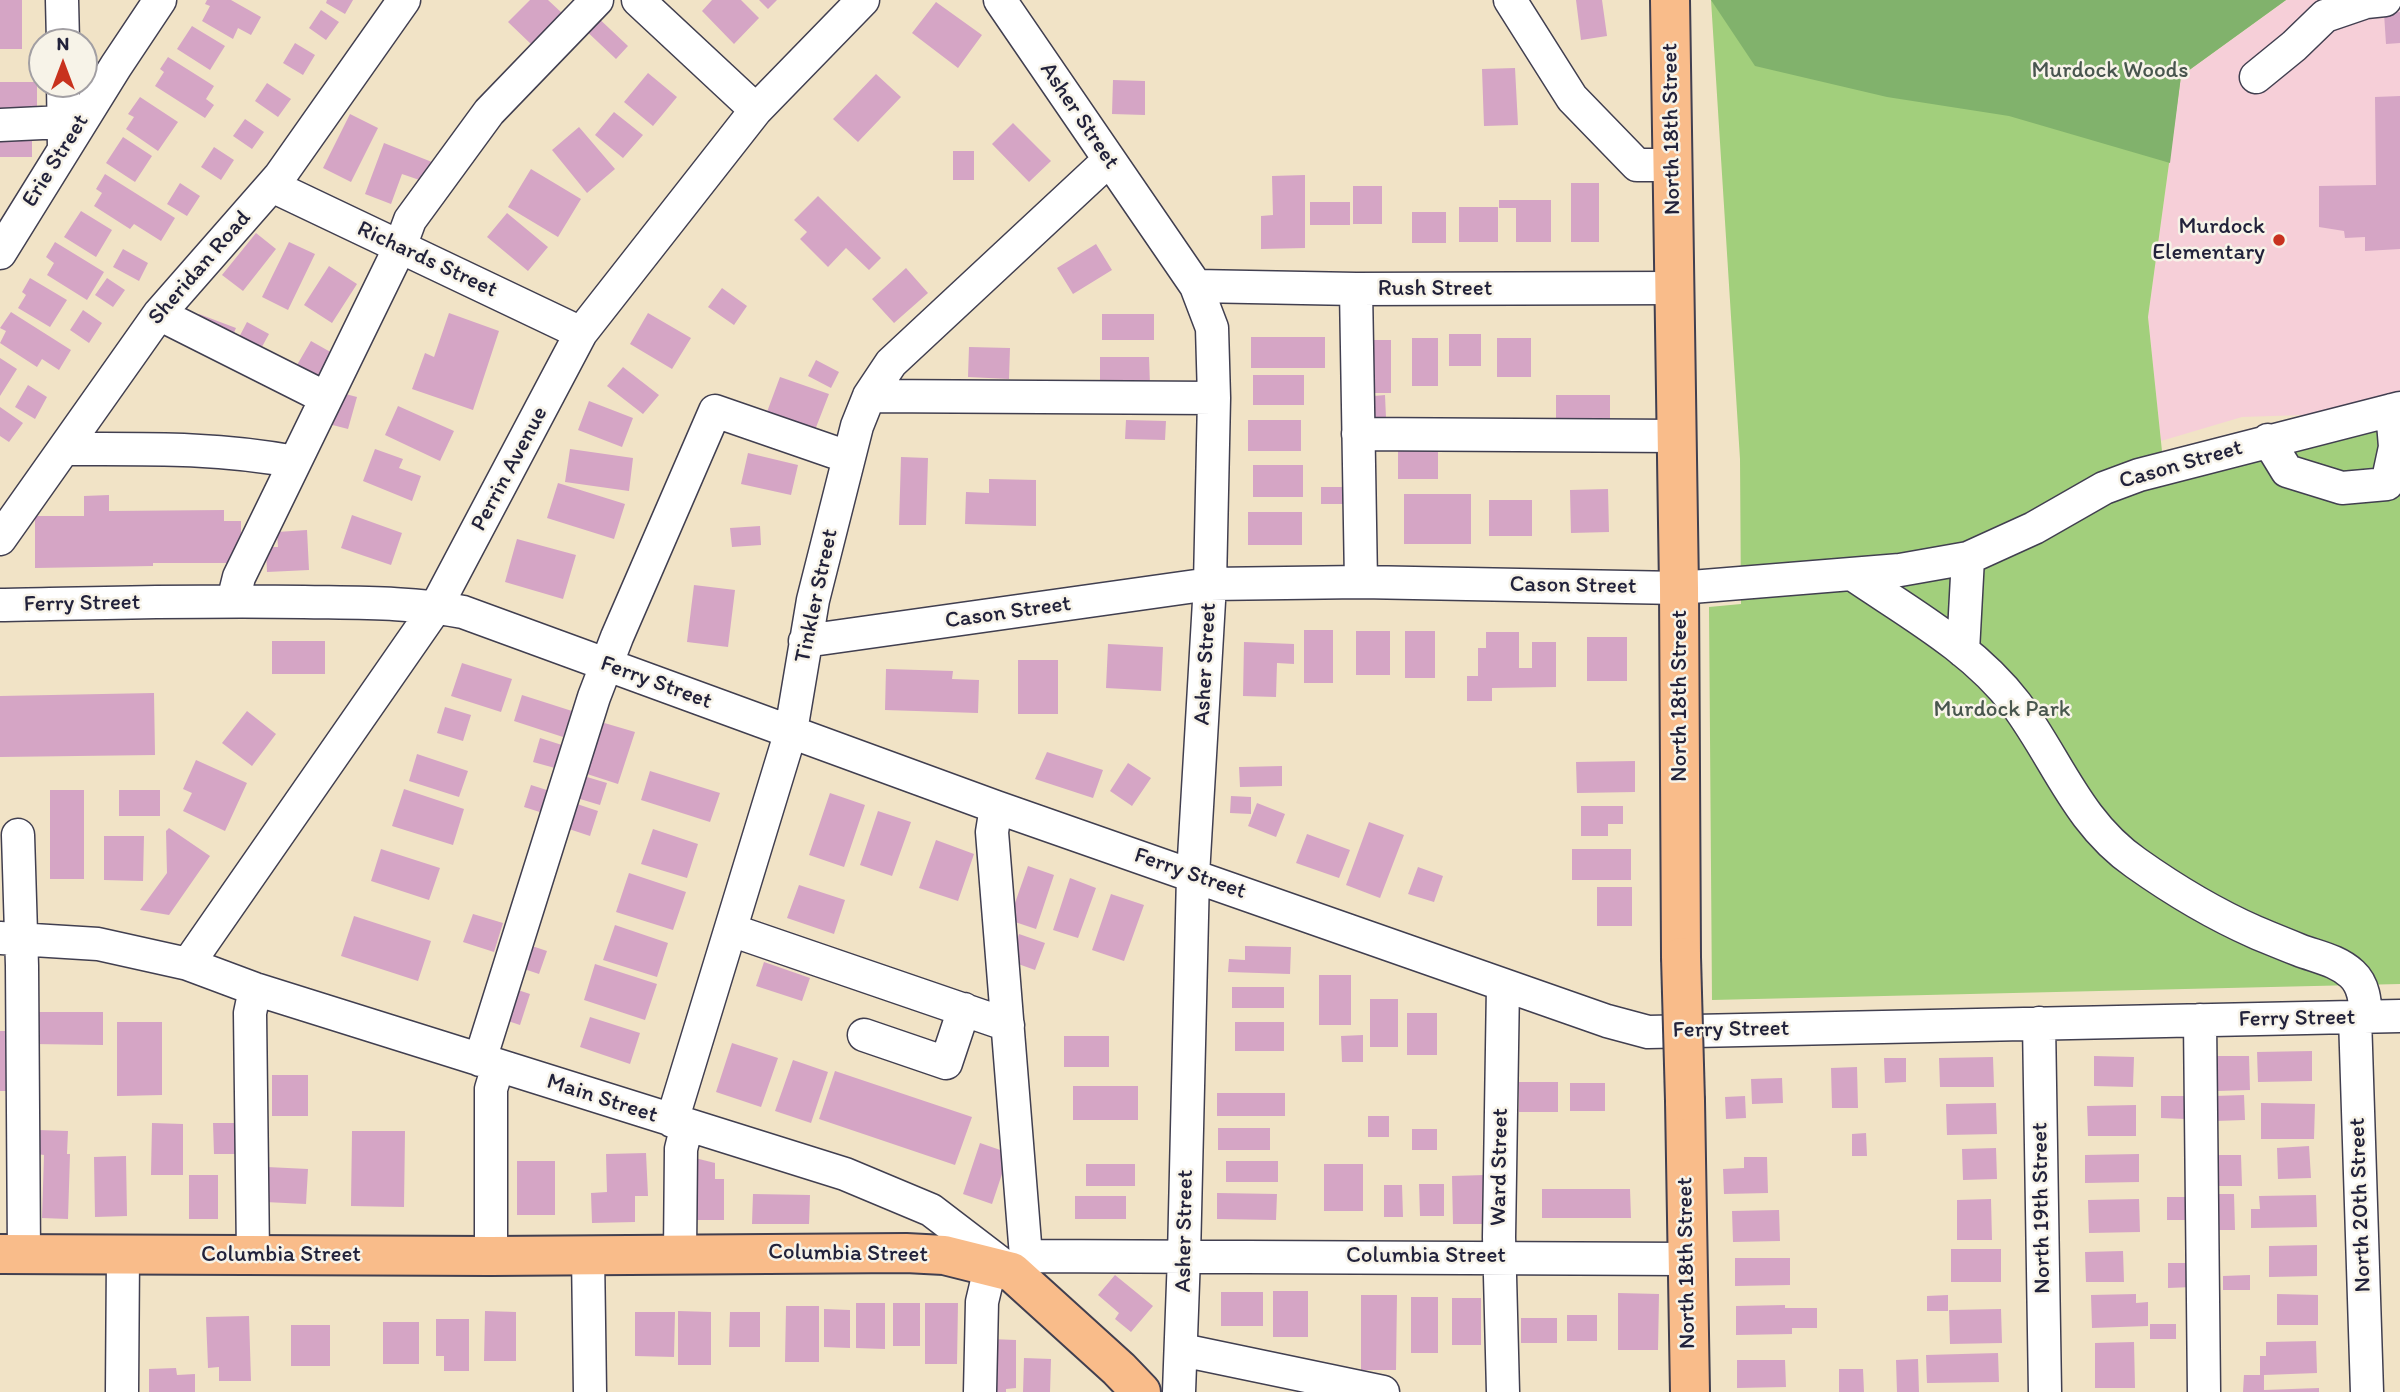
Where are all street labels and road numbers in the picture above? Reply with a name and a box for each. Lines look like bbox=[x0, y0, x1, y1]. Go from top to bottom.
street label: North 18th Street bbox=[1657, 43, 1687, 215]
street label: Asher Street bbox=[1033, 57, 1125, 175]
street label: Erie Street bbox=[17, 109, 95, 213]
street label: Sheridan Road bbox=[143, 205, 257, 331]
street label: Richards Street bbox=[352, 215, 502, 305]
street label: Rush Street bbox=[1378, 275, 1492, 303]
street label: Perrin Avenue bbox=[466, 402, 554, 536]
street label: Cason Street bbox=[2116, 434, 2246, 496]
street label: Tinkler Street bbox=[789, 527, 845, 665]
street label: Cason Street bbox=[1509, 571, 1637, 601]
street label: Ferry Street bbox=[23, 589, 141, 619]
street label: Cason Street bbox=[943, 591, 1073, 635]
street label: Asher Street bbox=[1189, 602, 1223, 726]
street label: North 18th Street bbox=[1666, 610, 1694, 782]
street label: Ferry Street bbox=[596, 650, 716, 716]
street label: Ferry Street bbox=[1130, 842, 1250, 906]
street label: Ferry Street bbox=[2238, 1004, 2356, 1034]
street label: Ferry Street bbox=[1672, 1015, 1790, 1045]
street label: Main Street bbox=[543, 1068, 661, 1130]
street label: Ward Street bbox=[1485, 1108, 1515, 1226]
street label: North 20th Street bbox=[2344, 1117, 2378, 1293]
street label: North 19th Street bbox=[2027, 1122, 2057, 1294]
street label: Asher Street bbox=[1170, 1169, 1200, 1293]
street label: North 18th Street bbox=[1672, 1177, 1702, 1349]
street label: Columbia Street bbox=[768, 1239, 928, 1269]
street label: Columbia Street bbox=[201, 1241, 361, 1269]
street label: Columbia Street bbox=[1346, 1242, 1506, 1270]

